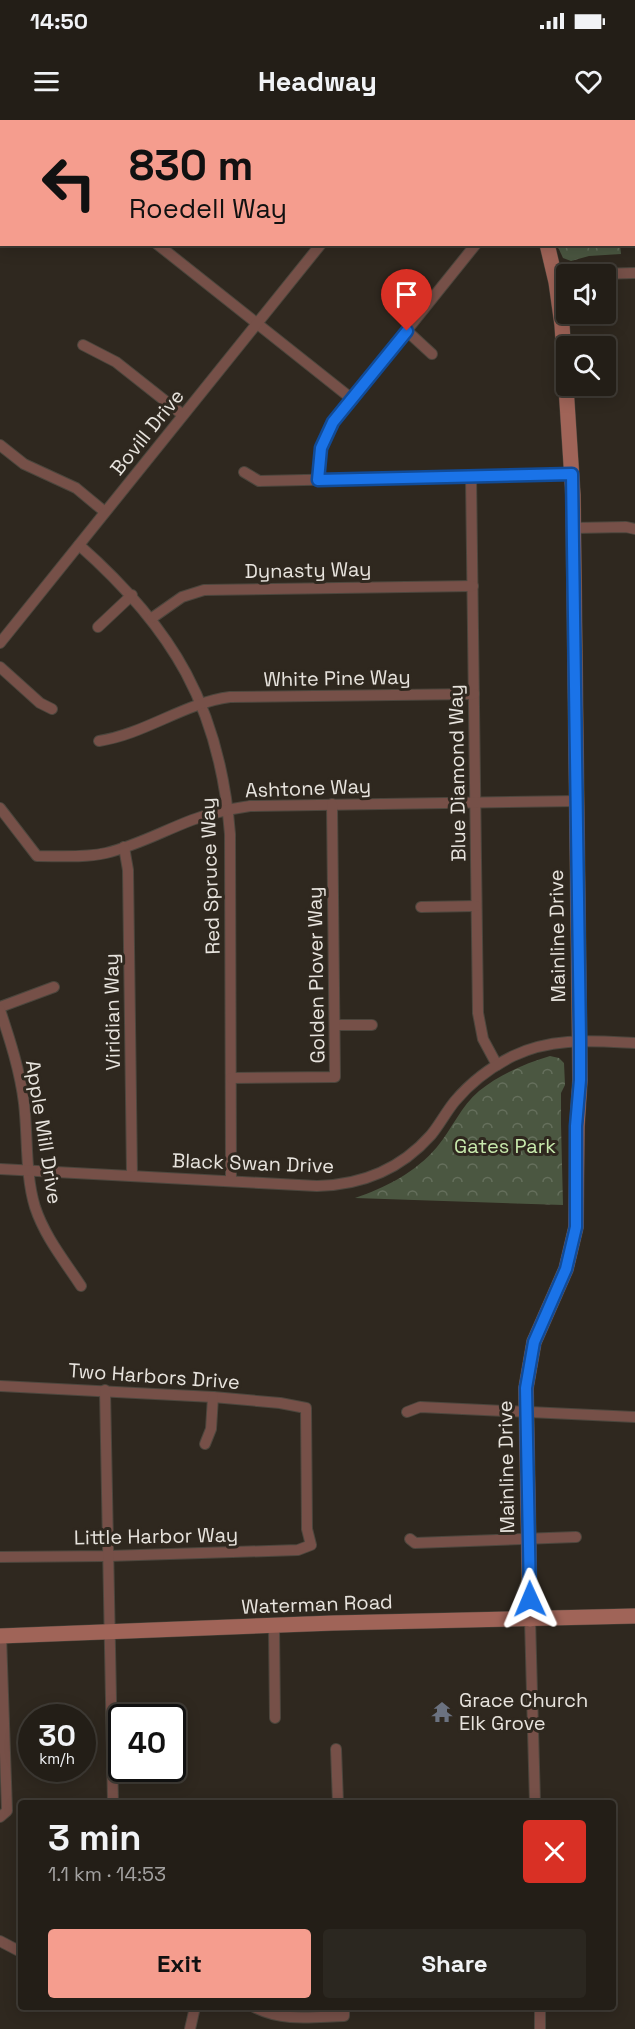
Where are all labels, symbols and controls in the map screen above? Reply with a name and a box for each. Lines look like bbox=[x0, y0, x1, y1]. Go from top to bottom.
text: 14:50 bbox=[30, 7, 88, 35]
text: Headway bbox=[258, 64, 377, 99]
icon: menu bbox=[30, 65, 63, 98]
icon: heart bbox=[572, 65, 605, 98]
text: 830 m bbox=[129, 139, 254, 192]
icon: left bbox=[30, 144, 108, 222]
text: Roedell Way bbox=[129, 191, 287, 226]
map controls bbox=[556, 264, 616, 396]
button: sound bbox=[556, 264, 616, 324]
pin bbox=[381, 269, 432, 331]
icon: arrive bbox=[390, 278, 423, 311]
button: search bbox=[556, 336, 616, 396]
street label: Bovill Drive bbox=[104, 384, 190, 480]
street label: Dynasty Way bbox=[244, 556, 372, 584]
street label: White Pine Way bbox=[263, 664, 411, 692]
street label: Blue Diamond Way bbox=[442, 684, 472, 862]
street label: Ashtone Way bbox=[244, 773, 372, 803]
street label: Red Spruce Way bbox=[194, 797, 226, 955]
street label: Mainline Drive bbox=[543, 869, 571, 1003]
street label: Golden Plover Way bbox=[301, 886, 331, 1064]
street label: Viridian Way bbox=[98, 953, 126, 1071]
street label: Apple Mill Drive bbox=[20, 1058, 68, 1206]
park label: Gates Park bbox=[454, 1133, 556, 1159]
street label: Black Swan Drive bbox=[172, 1147, 334, 1179]
street label: Two Harbors Drive bbox=[67, 1357, 241, 1395]
street label: Mainline Drive bbox=[492, 1400, 520, 1534]
street label: Little Harbor Way bbox=[74, 1522, 238, 1550]
position arrow bbox=[498, 1567, 562, 1631]
street label: Waterman Road bbox=[241, 1588, 393, 1620]
place label: Grace Church Elk Grove bbox=[459, 1687, 588, 1736]
temple icon: Grace Church Elk Grove bbox=[430, 1700, 454, 1724]
speed limit sign: 40 bbox=[108, 1704, 186, 1782]
text: 30 bbox=[38, 1716, 76, 1755]
text: km/h bbox=[39, 1749, 75, 1768]
text: 3 min bbox=[48, 1815, 142, 1861]
button: close bbox=[523, 1820, 586, 1883]
text: 1.1 km · 14:53 bbox=[48, 1861, 166, 1887]
button: Exit bbox=[48, 1929, 311, 1998]
button: Share bbox=[323, 1929, 586, 1998]

